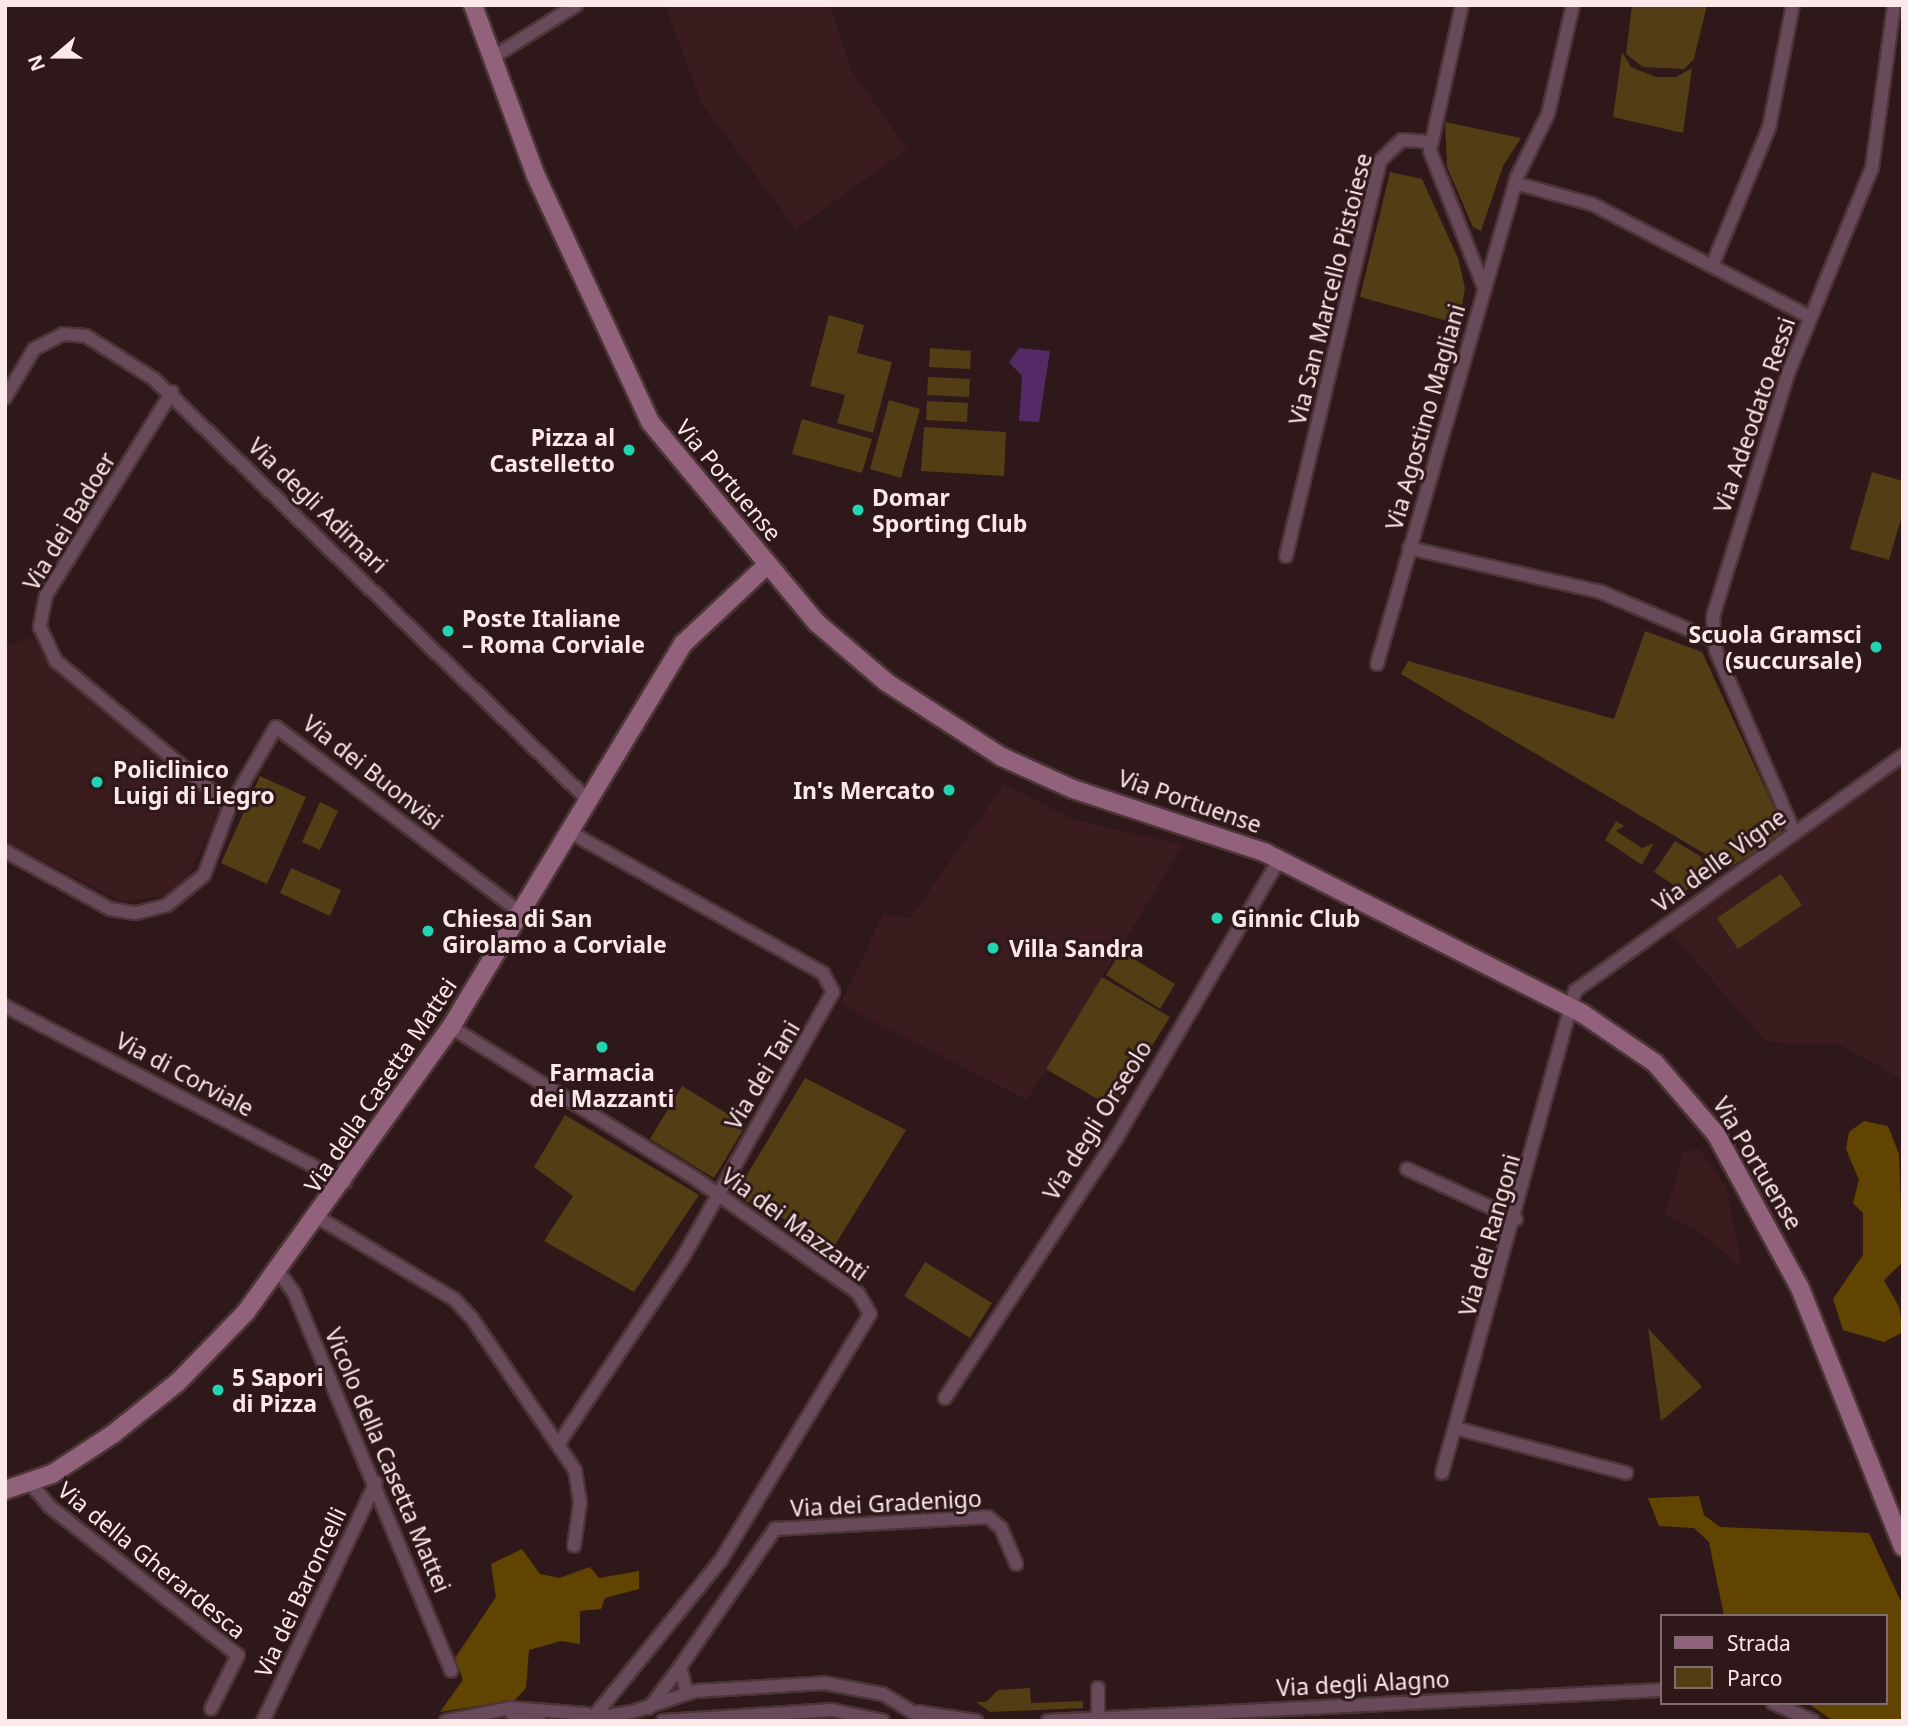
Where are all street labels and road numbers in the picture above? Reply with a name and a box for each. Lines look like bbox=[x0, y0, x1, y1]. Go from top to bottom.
street label: Via San Marcello Pistoiese bbox=[1283, 150, 1377, 428]
street label: Via Agostino Magliani bbox=[1380, 301, 1470, 533]
street label: Via Adeodato Ressi bbox=[1708, 314, 1800, 516]
street label: Via Portuense bbox=[670, 414, 788, 546]
street label: Via degli Adimari bbox=[243, 432, 393, 578]
street label: Via dei Badoer bbox=[17, 447, 121, 595]
street label: Via dei Buonvisi bbox=[298, 709, 448, 835]
street label: Via Portuense bbox=[1115, 764, 1265, 838]
street label: Via delle Vigne bbox=[1647, 803, 1791, 917]
street label: Via della Casetta Mattei bbox=[298, 973, 462, 1197]
street label: Via dei Tani bbox=[719, 1016, 805, 1134]
street label: Via di Corviale bbox=[111, 1026, 259, 1122]
street label: Via degli Orseolo bbox=[1037, 1035, 1157, 1205]
street label: Via Portuense bbox=[1708, 1092, 1808, 1234]
street label: Via dei Rangoni bbox=[1453, 1151, 1525, 1319]
street label: Via dei Mazzanti bbox=[716, 1162, 874, 1286]
street label: Vicolo della Casetta Mattei bbox=[320, 1324, 456, 1596]
street label: Via della Gherardesca bbox=[53, 1476, 251, 1644]
street label: Via dei Gradenigo bbox=[790, 1484, 982, 1522]
street label: Via dei Baroncelli bbox=[249, 1503, 351, 1681]
street label: Via degli Alagno bbox=[1276, 1665, 1450, 1701]

